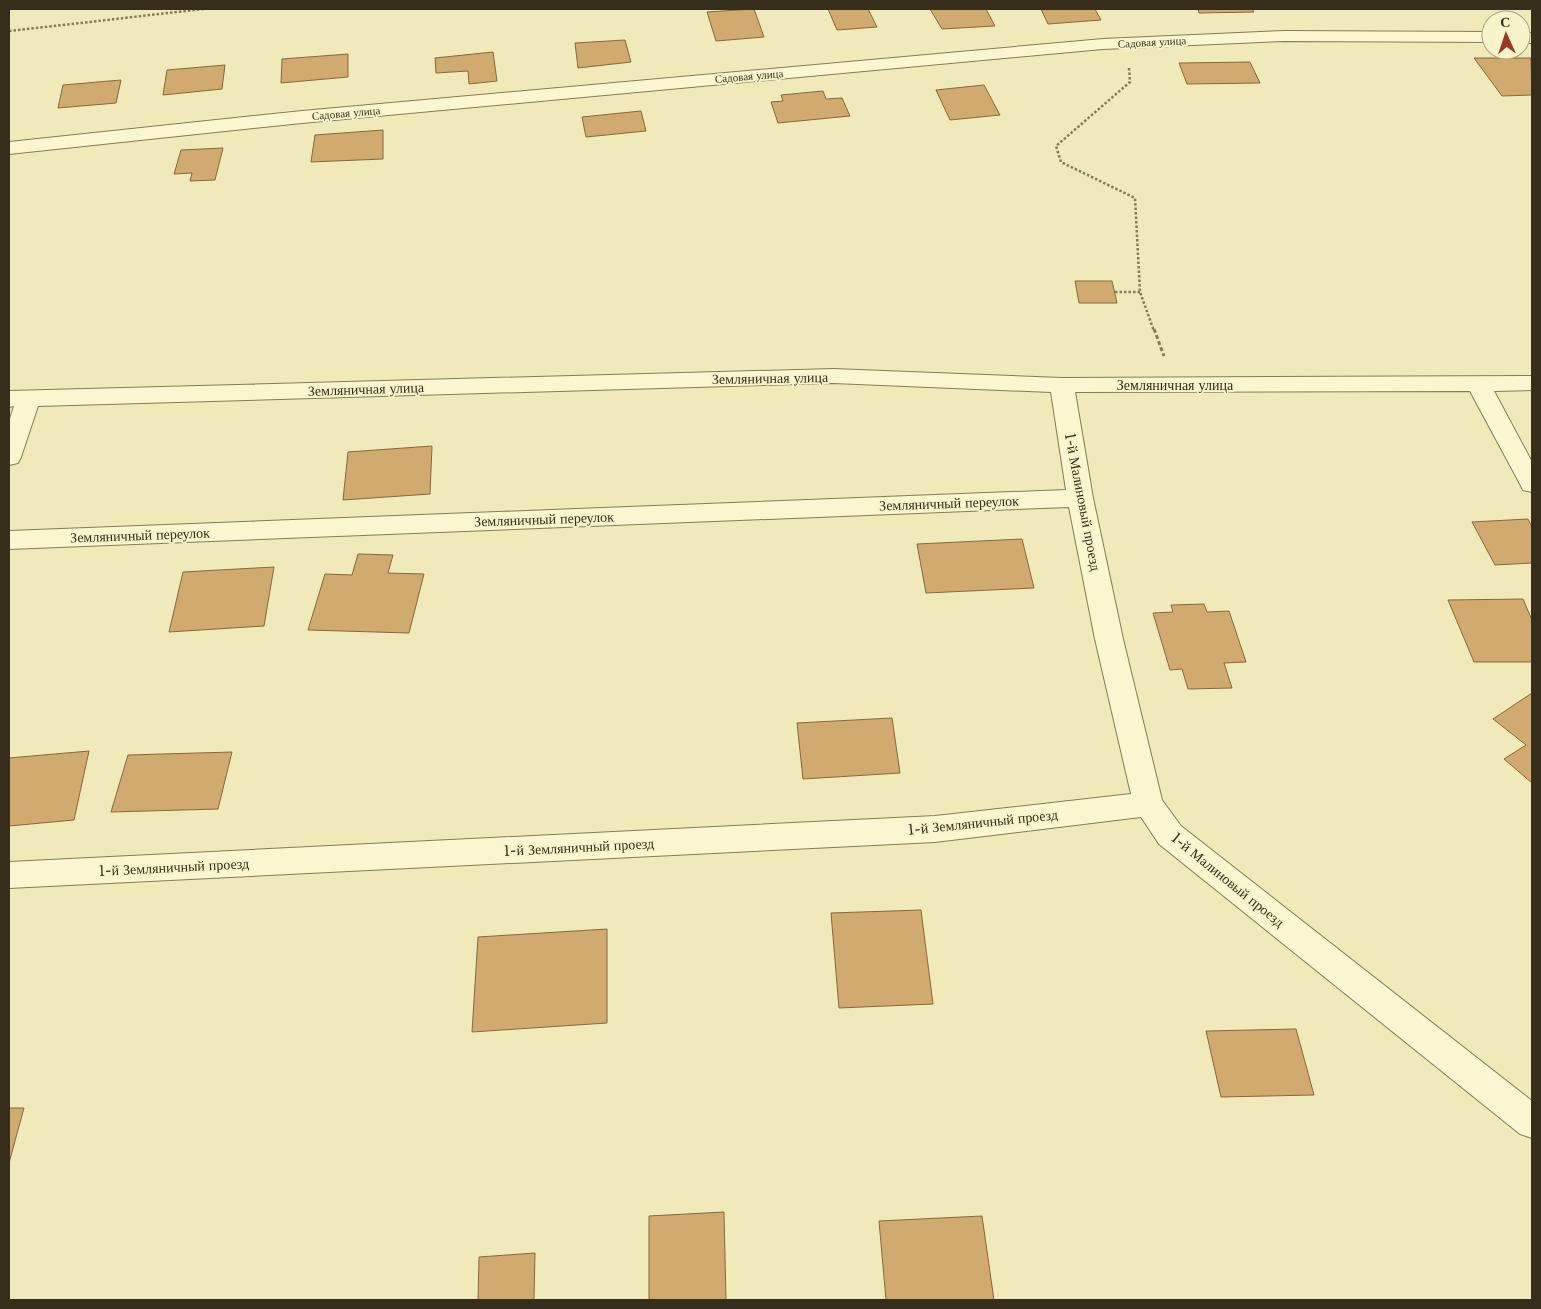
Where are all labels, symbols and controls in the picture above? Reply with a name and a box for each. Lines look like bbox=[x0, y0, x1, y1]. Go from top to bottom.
north arrow bbox=[1481, 10, 1531, 60]
text: С bbox=[1500, 13, 1511, 31]
street label: Садовая улица bbox=[1117, 33, 1187, 51]
street label: Садовая улица bbox=[714, 66, 784, 86]
street label: Садовая улица bbox=[311, 103, 381, 123]
street label: Земляничная улица bbox=[712, 368, 829, 388]
street label: Земляничная улица bbox=[1117, 376, 1234, 394]
street label: Земляничная улица bbox=[308, 378, 425, 400]
street label: 1-й Малиновый проезд bbox=[1061, 432, 1105, 572]
street label: Земляничный переулок bbox=[879, 492, 1019, 514]
street label: Земляничный переулок bbox=[474, 508, 614, 530]
street label: Земляничный переулок bbox=[70, 524, 210, 546]
street label: 1-й Земляничный проезд bbox=[907, 805, 1059, 839]
street label: 1-й Малиновый проезд bbox=[1168, 829, 1288, 931]
street label: 1-й Земляничный проезд bbox=[503, 834, 655, 860]
street label: 1-й Земляничный проезд bbox=[98, 854, 250, 880]

